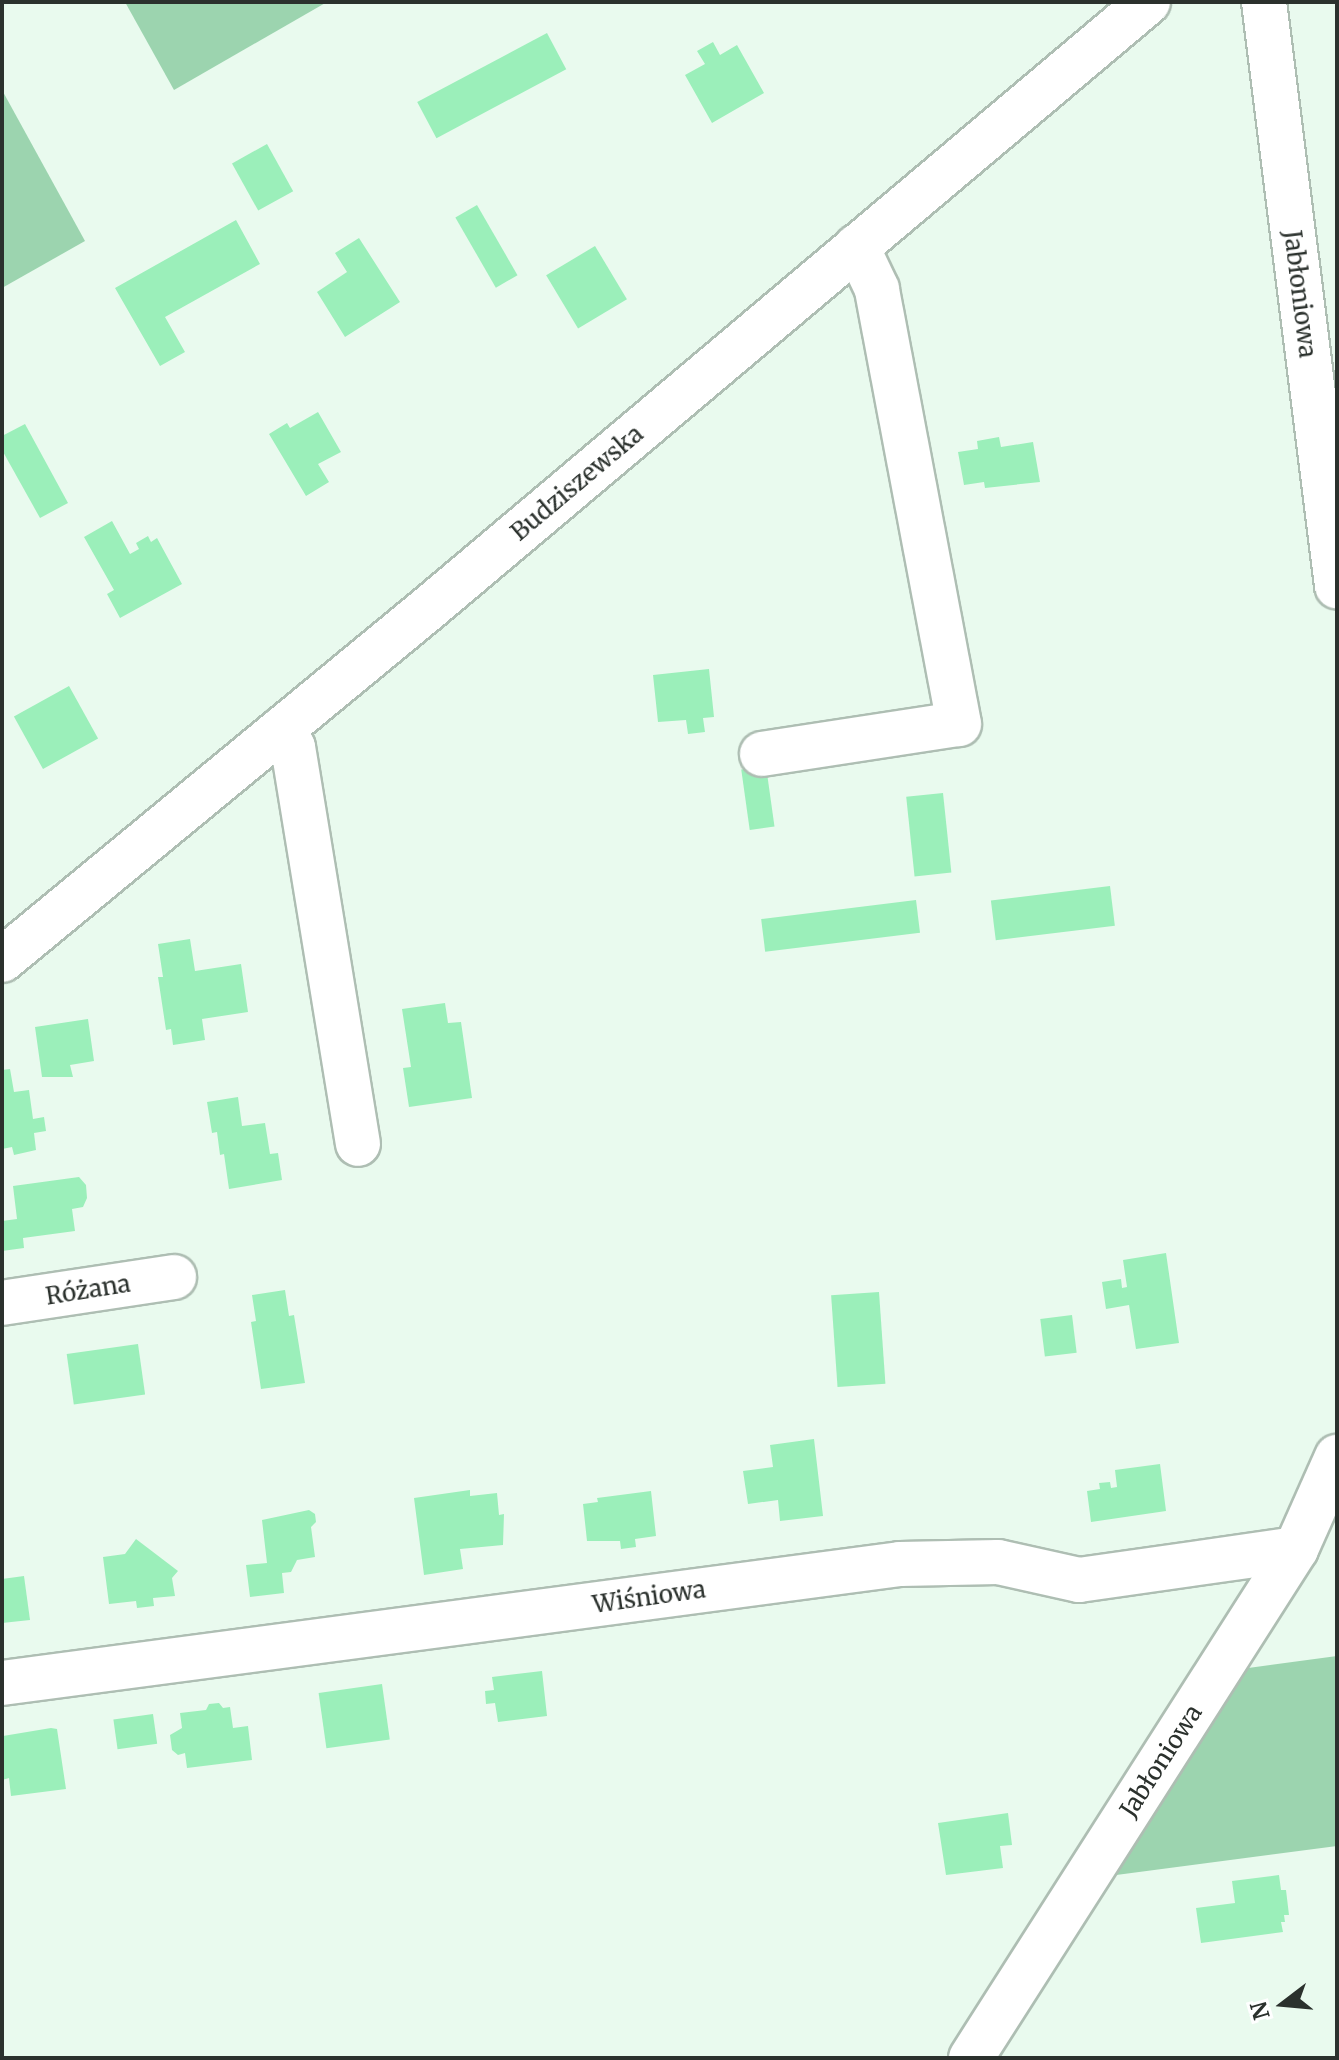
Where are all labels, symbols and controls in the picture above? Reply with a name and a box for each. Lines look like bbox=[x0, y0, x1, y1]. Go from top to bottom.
street label: Jabłoniowa bbox=[1278, 229, 1322, 359]
street label: Budziszewska bbox=[505, 419, 649, 547]
street label: Różana bbox=[44, 1269, 132, 1311]
street label: Wiśniowa bbox=[591, 1575, 707, 1619]
street label: Jabłoniowa bbox=[1114, 1699, 1208, 1823]
north arrow bbox=[1243, 1964, 1323, 2044]
text: N bbox=[1244, 1998, 1276, 2023]

